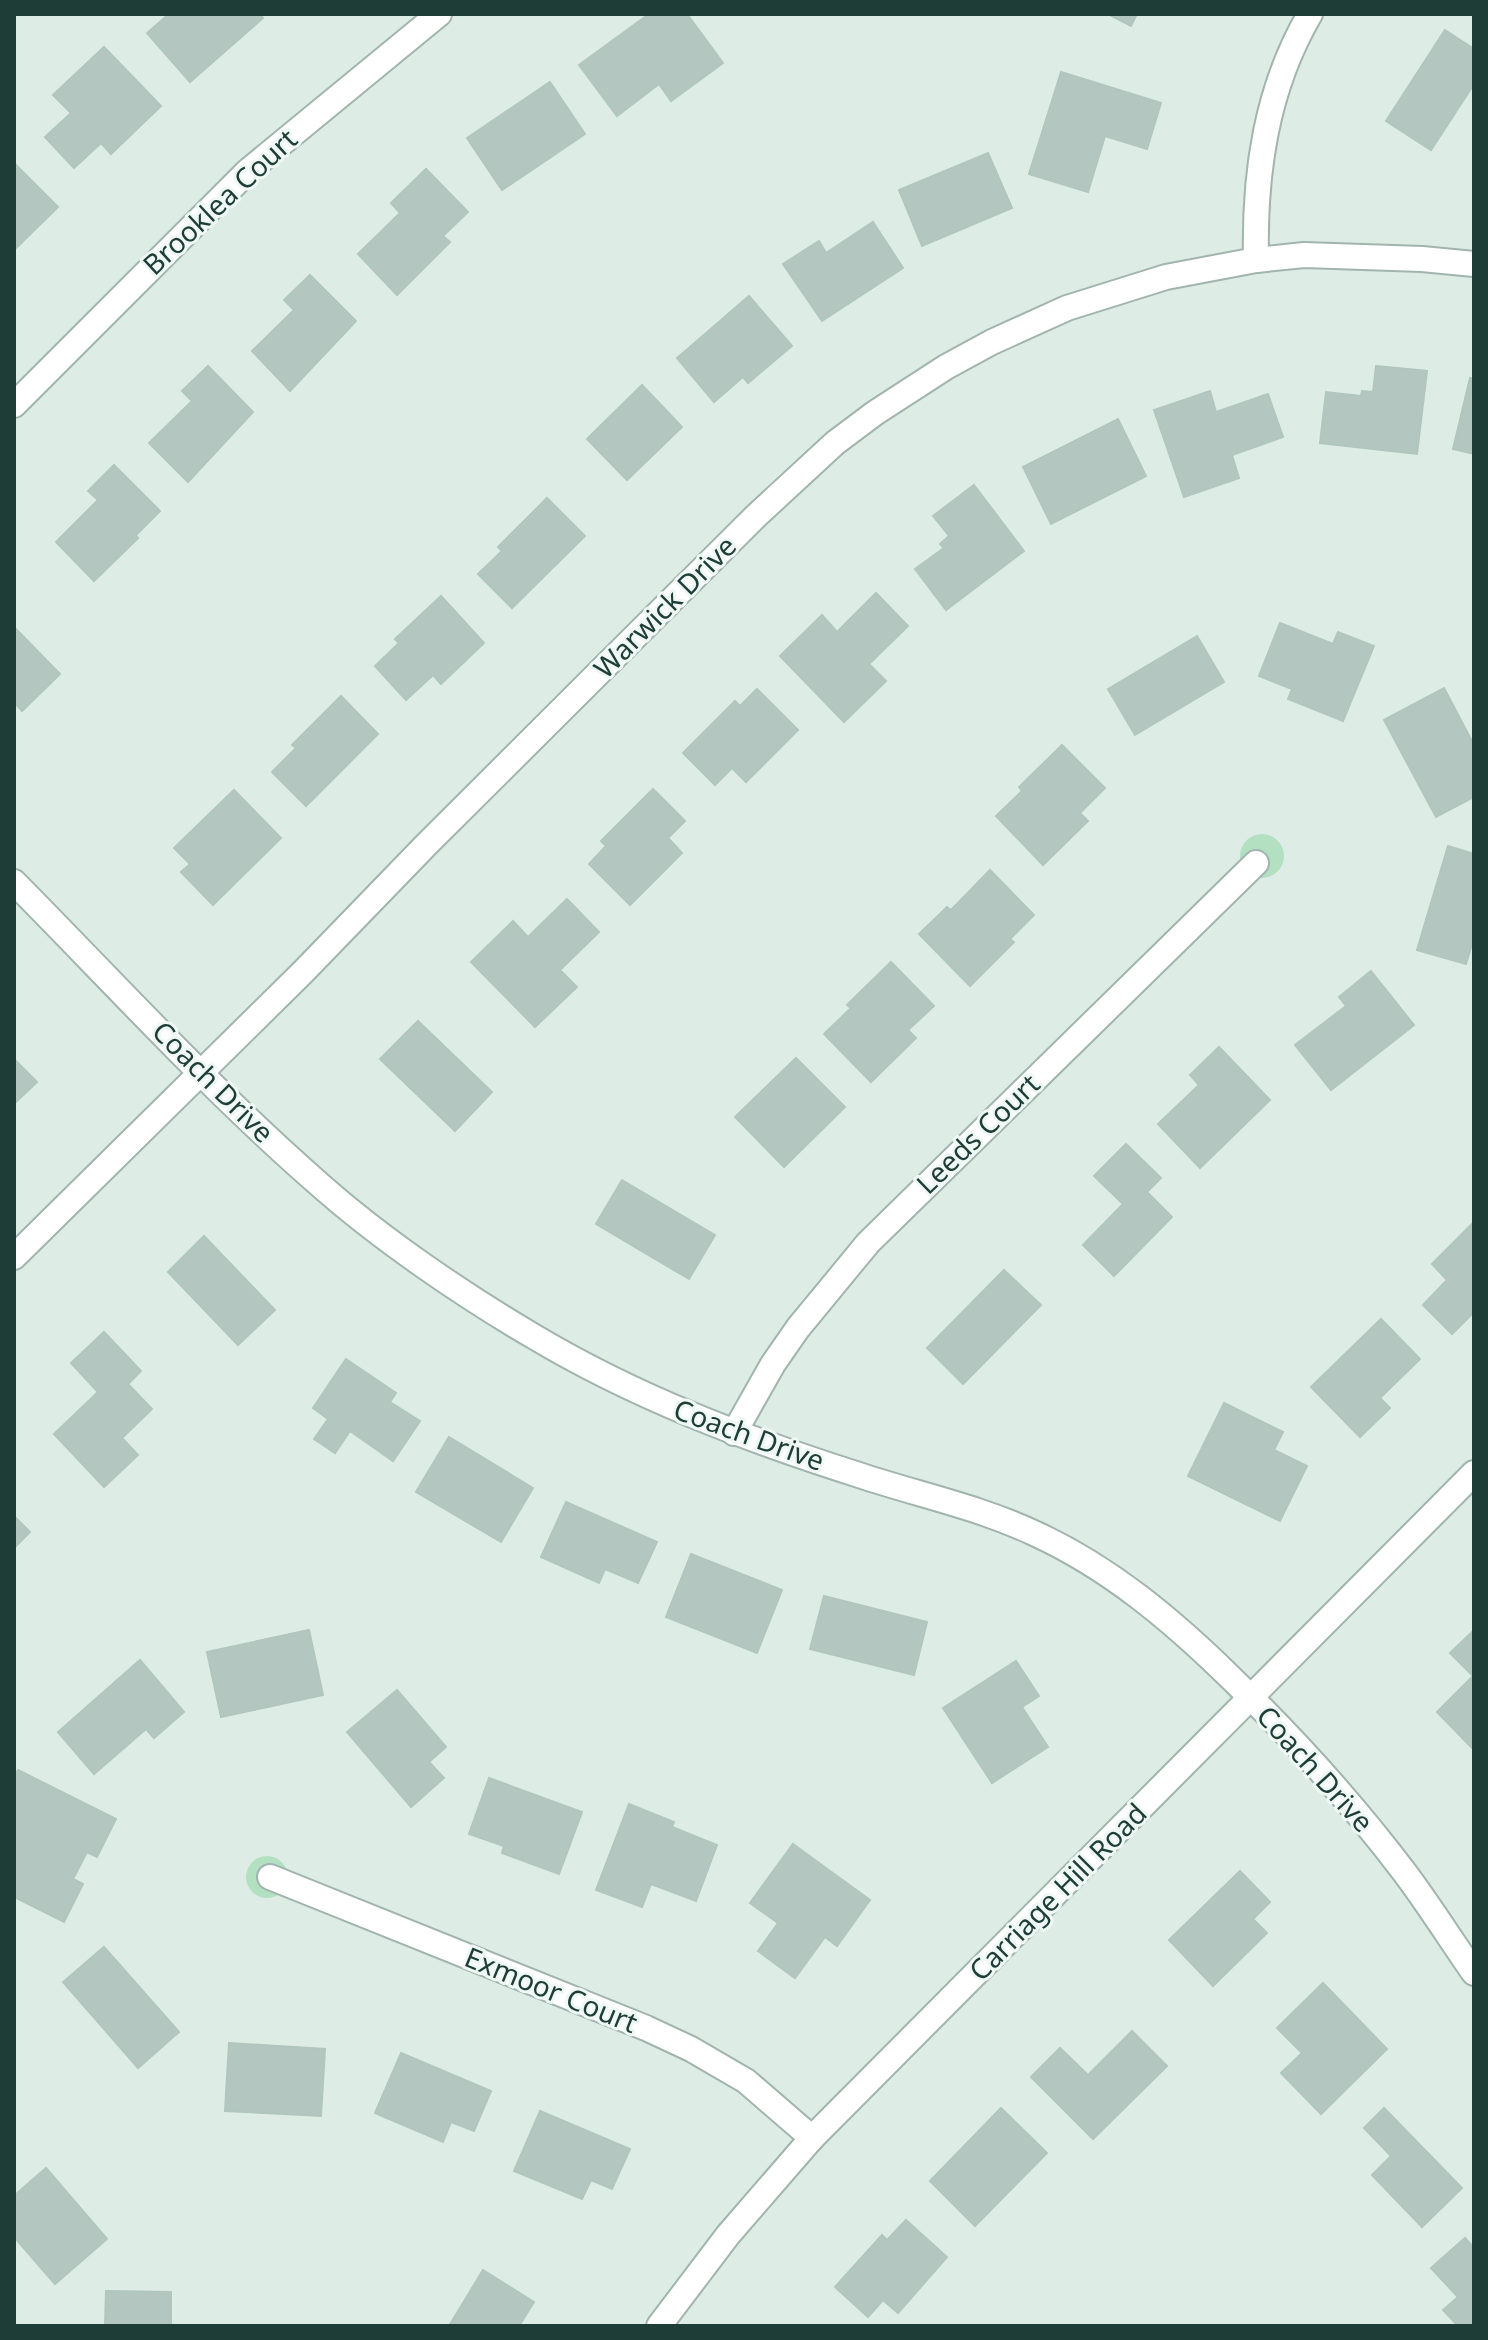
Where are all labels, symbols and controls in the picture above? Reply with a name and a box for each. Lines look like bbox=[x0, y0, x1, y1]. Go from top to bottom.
street label: Brooklea Court bbox=[134, 120, 305, 283]
street label: Warwick Drive bbox=[585, 527, 744, 686]
street label: Coach Drive bbox=[145, 1012, 283, 1150]
street label: Leeds Court bbox=[907, 1065, 1047, 1202]
street label: Coach Drive bbox=[669, 1389, 830, 1479]
street label: Coach Drive bbox=[1249, 1697, 1383, 1840]
street label: Carriage Hill Road bbox=[960, 1794, 1154, 1988]
street label: Exmoor Court bbox=[459, 1937, 643, 2041]

